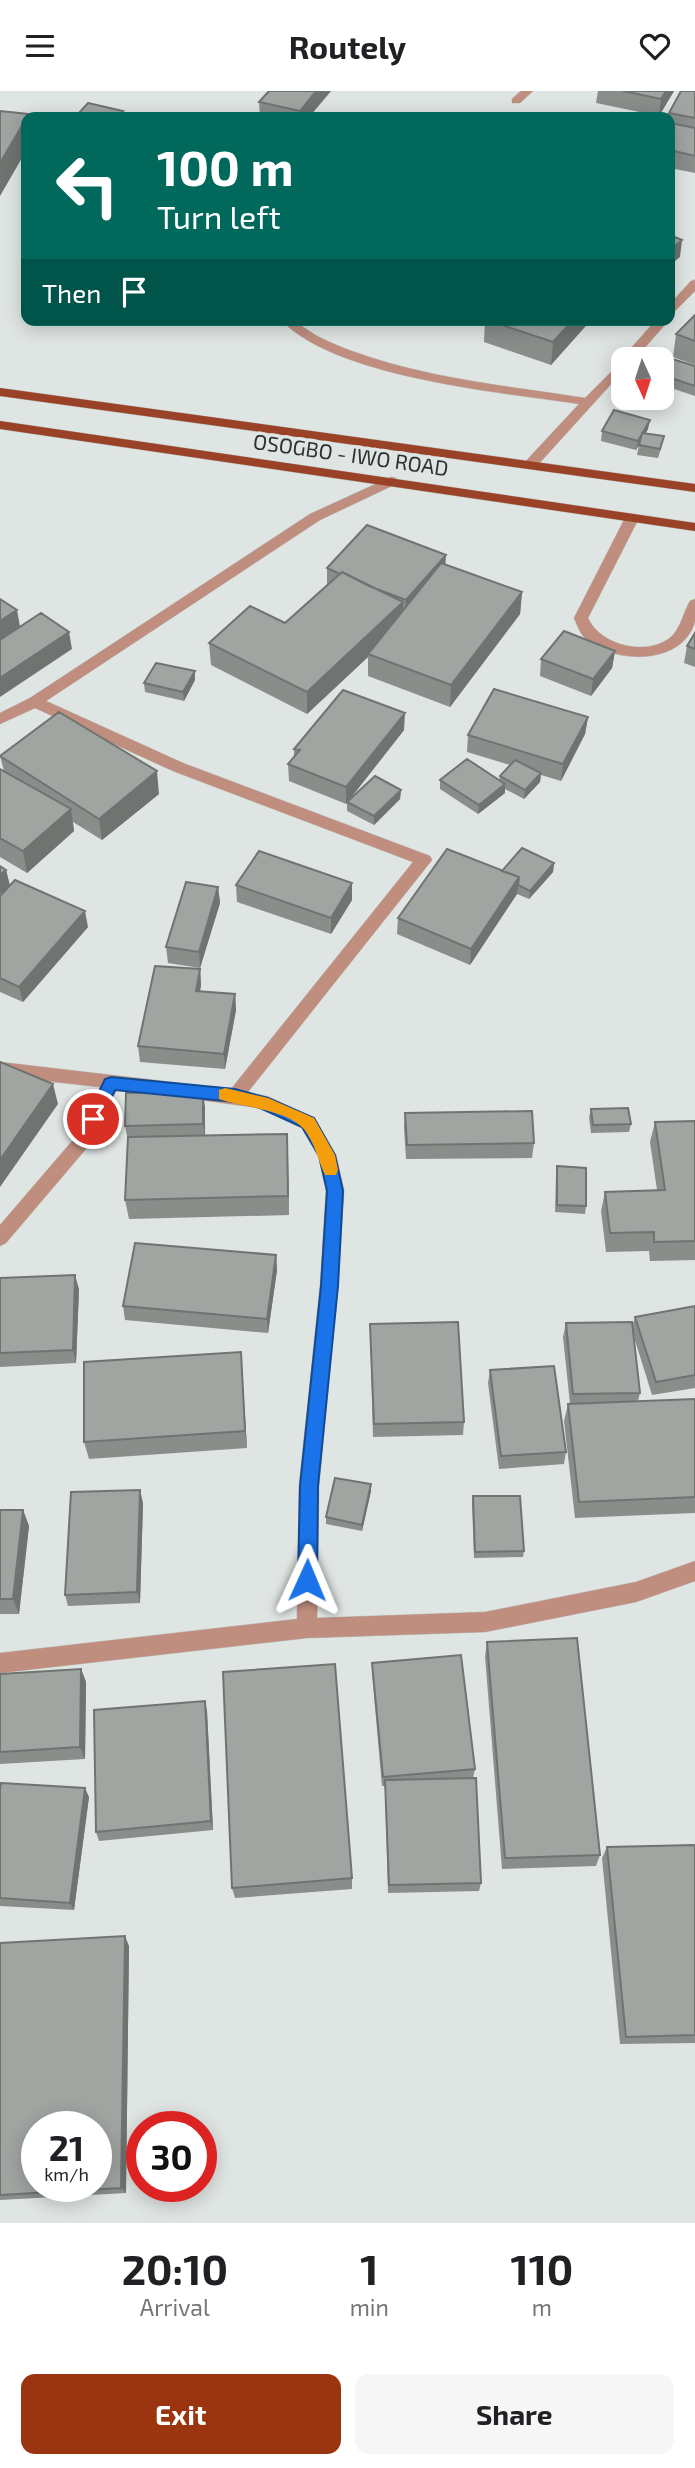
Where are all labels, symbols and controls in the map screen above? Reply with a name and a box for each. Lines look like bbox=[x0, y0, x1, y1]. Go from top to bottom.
icon: menu bbox=[21, 27, 59, 65]
text: Routely bbox=[289, 27, 406, 65]
icon: heart bbox=[636, 27, 674, 65]
text: 100 m bbox=[157, 137, 294, 196]
icon: left bbox=[42, 140, 133, 231]
text: Turn left bbox=[157, 197, 281, 235]
icon: arrive bbox=[115, 273, 153, 311]
text: Then bbox=[42, 277, 101, 308]
north arrow bbox=[611, 347, 674, 409]
map controls bbox=[611, 347, 674, 410]
street label: OSOGBO - IWO ROAD bbox=[252, 428, 450, 480]
pin bbox=[63, 1089, 123, 1149]
icon: arrive bbox=[74, 1100, 112, 1138]
position arrow bbox=[270, 1543, 344, 1617]
speed limit sign: 30 bbox=[126, 2111, 217, 2202]
text: 21 bbox=[49, 2126, 84, 2168]
text: km/h bbox=[44, 2163, 89, 2185]
text: 20:10 bbox=[122, 2243, 228, 2293]
text: 1 bbox=[360, 2243, 378, 2293]
text: 110 bbox=[511, 2243, 573, 2293]
text: Arrival bbox=[140, 2293, 210, 2321]
text: min bbox=[350, 2293, 389, 2321]
text: m bbox=[532, 2293, 552, 2321]
button: Exit bbox=[21, 2374, 341, 2454]
button: Share bbox=[355, 2374, 674, 2454]

